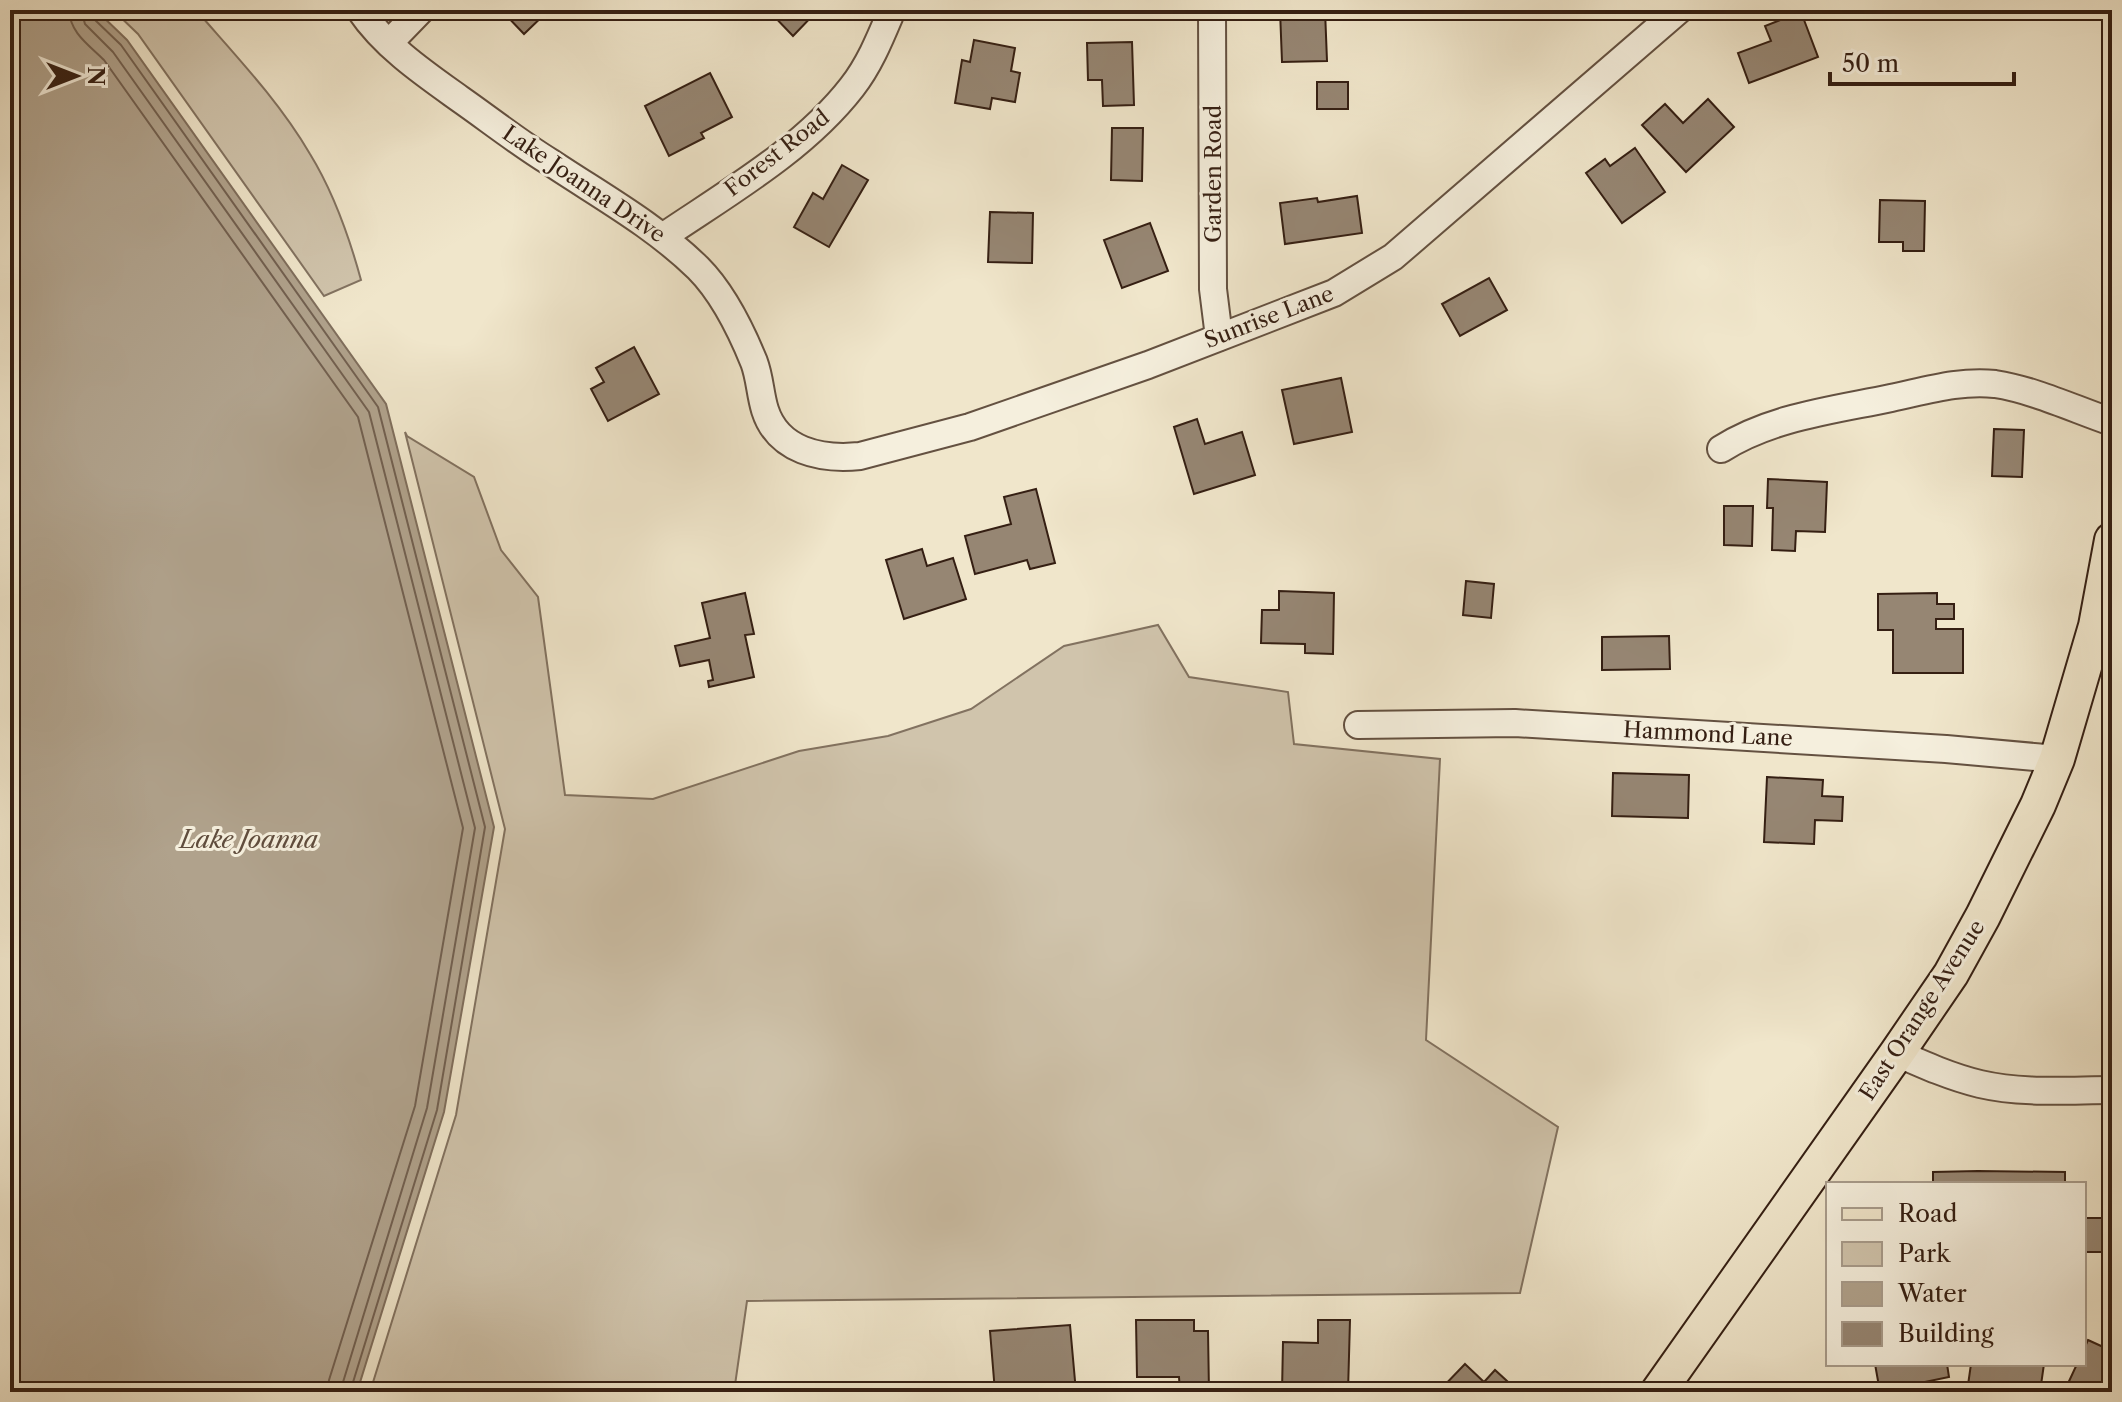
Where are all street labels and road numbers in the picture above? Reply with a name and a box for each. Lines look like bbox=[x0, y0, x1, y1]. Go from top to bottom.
street label: Forest Road bbox=[719, 104, 835, 202]
street label: Garden Road bbox=[1200, 105, 1227, 243]
street label: Lake Joanna Drive bbox=[497, 120, 671, 248]
street label: Sunrise Lane bbox=[1201, 280, 1337, 354]
street label: Hammond Lane bbox=[1622, 716, 1794, 752]
street label: East Orange Avenue bbox=[1854, 915, 1990, 1105]

